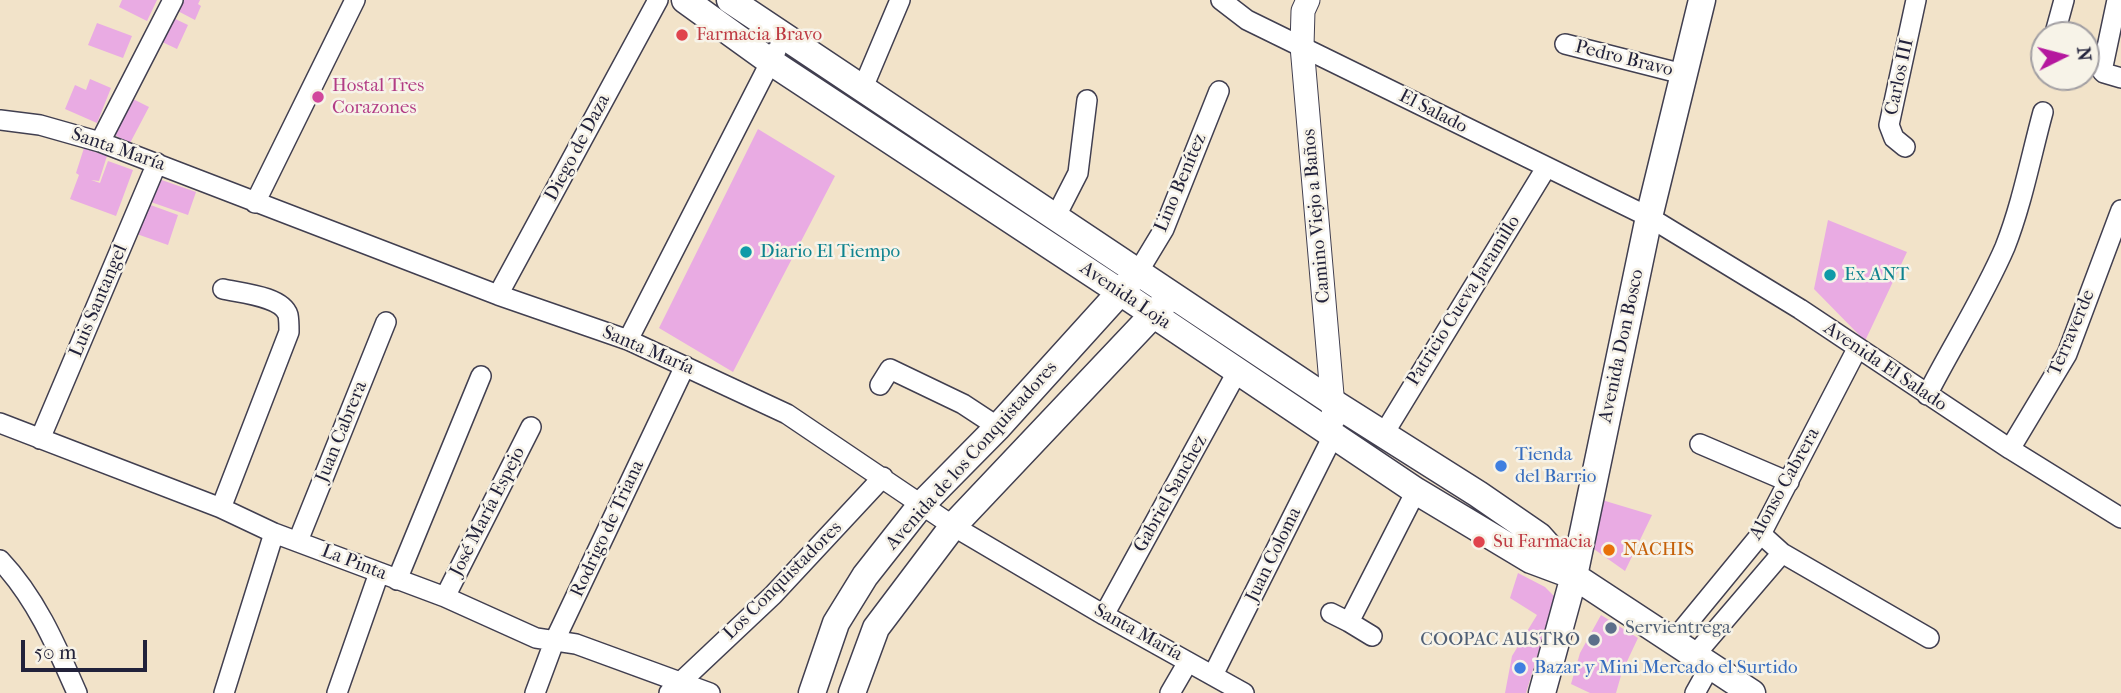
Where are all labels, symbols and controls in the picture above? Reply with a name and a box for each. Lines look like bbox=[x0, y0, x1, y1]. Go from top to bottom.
north arrow bbox=[2030, 21, 2100, 91]
place label: Farmacia Bravo bbox=[696, 24, 822, 46]
marker: Farmacia Bravo bbox=[674, 27, 690, 43]
street label: Pedro Bravo bbox=[1573, 36, 1675, 82]
street label: Carlos III bbox=[1881, 37, 1919, 117]
text: N bbox=[2072, 46, 2096, 62]
place label: Hostal Tres Corazones bbox=[332, 75, 424, 119]
street label: El Salado bbox=[1395, 85, 1471, 139]
marker: Hostal Tres Corazones bbox=[310, 89, 326, 105]
street label: Diego de Daza bbox=[540, 91, 616, 205]
street label: Santa María bbox=[68, 123, 168, 177]
street label: Camino Viejo a Baños bbox=[1298, 128, 1336, 304]
street label: Lino Benítez bbox=[1150, 130, 1212, 236]
street label: Patricio Cueva Jaramillo bbox=[1402, 212, 1526, 390]
street label: Luis Santangel bbox=[65, 241, 133, 361]
place label: Diario El Tiempo bbox=[760, 241, 900, 263]
marker: Diario El Tiempo bbox=[738, 244, 754, 260]
street label: Avenida Loja bbox=[1075, 257, 1175, 335]
place label: Ex ANT bbox=[1844, 264, 1909, 286]
street label: Avenida Don Bosco bbox=[1595, 267, 1649, 425]
marker: Ex ANT bbox=[1822, 267, 1838, 283]
street label: Terraverde bbox=[2044, 286, 2100, 380]
street label: Avenida El Salado bbox=[1819, 317, 1951, 417]
street label: Santa María bbox=[599, 321, 697, 381]
street label: Avenida de los Conquistadores bbox=[881, 357, 1063, 555]
street label: Juan Cabrera bbox=[311, 378, 373, 486]
street label: Alonso Cabrera bbox=[1745, 424, 1825, 544]
street label: Gabriel Sanchez bbox=[1129, 431, 1213, 557]
street label: José María Espejo bbox=[446, 443, 530, 581]
place label: Tienda del Barrio bbox=[1515, 444, 1596, 488]
street label: Rodrigo de Triana bbox=[566, 457, 650, 601]
marker: Tienda del Barrio bbox=[1493, 458, 1509, 474]
street label: Juan Coloma bbox=[1241, 504, 1307, 606]
street label: Los Conquistadores bbox=[719, 517, 847, 645]
place label: Su Farmacia bbox=[1493, 531, 1592, 553]
marker: Su Farmacia bbox=[1471, 534, 1487, 550]
place label: NACHIS bbox=[1623, 539, 1694, 561]
street label: La Pinta bbox=[318, 540, 390, 586]
marker: NACHIS bbox=[1601, 542, 1617, 558]
street label: Santa María bbox=[1090, 599, 1186, 667]
place label: Servientrega bbox=[1625, 617, 1731, 639]
marker: Servientrega bbox=[1603, 620, 1619, 636]
scale bar bbox=[24, 626, 150, 670]
place label: COOPAC AUSTRO bbox=[1420, 629, 1580, 651]
marker: COOPAC AUSTRO bbox=[1586, 632, 1602, 648]
text: 50 m bbox=[34, 640, 77, 664]
place label: Bazar y Mini Mercado el Surtido bbox=[1534, 657, 1798, 679]
marker: Bazar y Mini Mercado el Surtido bbox=[1512, 660, 1528, 676]

